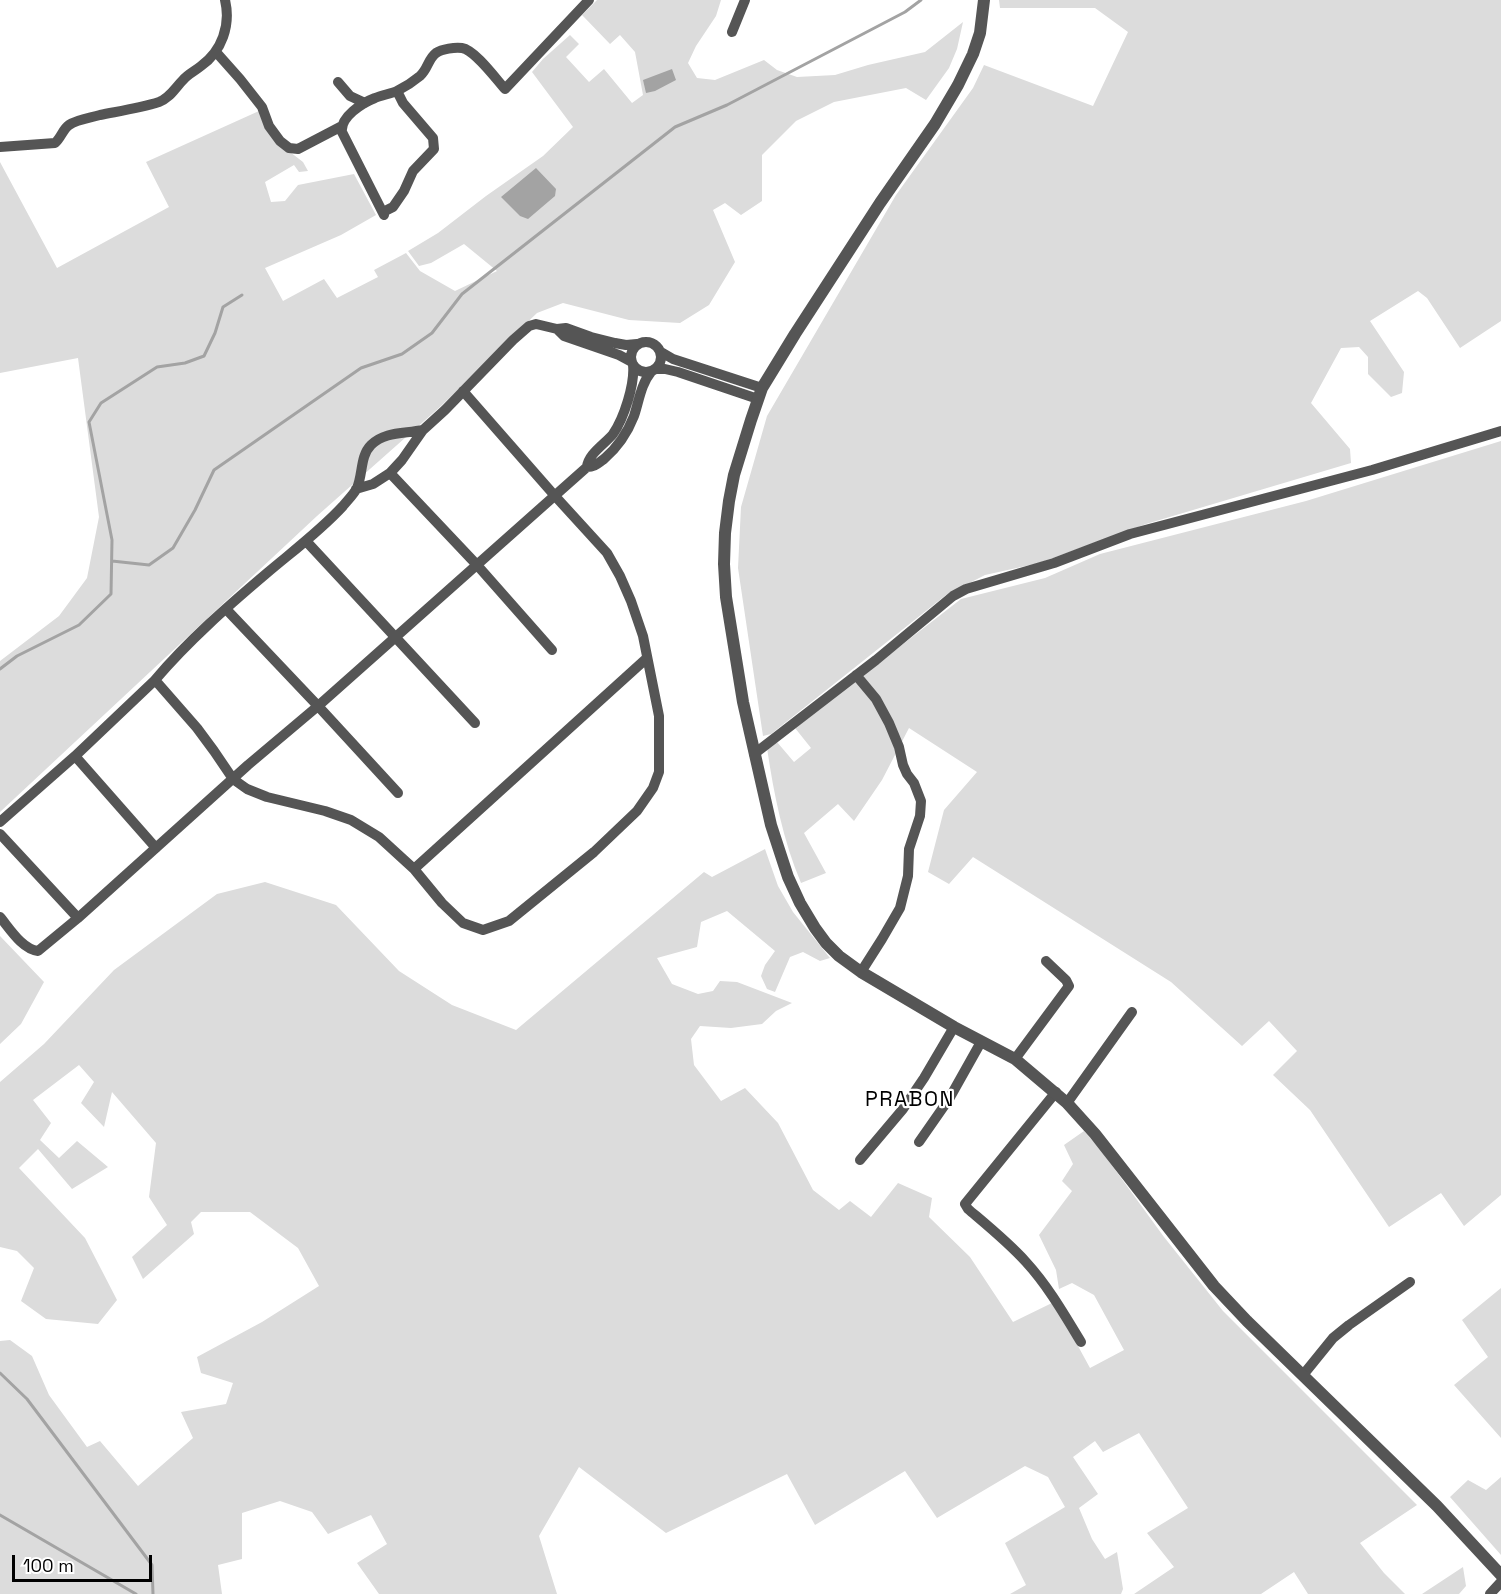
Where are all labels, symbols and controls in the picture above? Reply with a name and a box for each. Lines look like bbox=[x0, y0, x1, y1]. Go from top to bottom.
district label: PRABON bbox=[865, 1087, 955, 1113]
scale bar bbox=[15, 1543, 154, 1581]
text: 100 m bbox=[23, 1554, 74, 1577]

